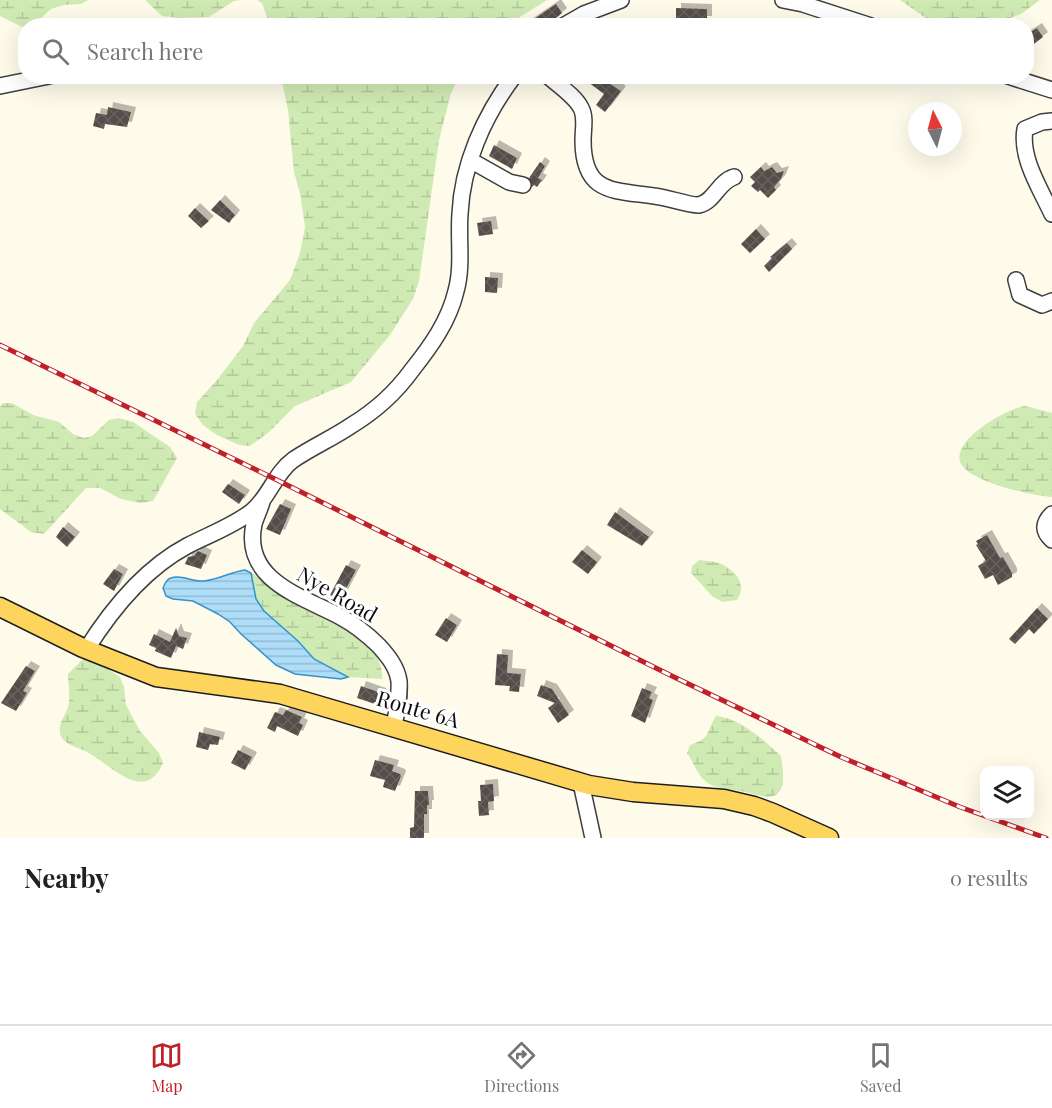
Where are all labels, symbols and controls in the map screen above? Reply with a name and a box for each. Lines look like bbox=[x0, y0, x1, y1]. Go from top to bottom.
search box bbox=[18, 18, 1034, 84]
icon: search bbox=[39, 35, 72, 68]
text: Search here bbox=[87, 36, 203, 66]
north arrow bbox=[908, 102, 962, 156]
street label: Nye Road bbox=[293, 559, 383, 628]
street label: Route 6A bbox=[374, 683, 464, 733]
map controls bbox=[980, 766, 1034, 820]
button: layers bbox=[980, 766, 1034, 820]
text: Nearby bbox=[24, 860, 109, 895]
text: 0 results bbox=[950, 864, 1028, 891]
tab: Map bbox=[150, 1039, 183, 1096]
tab: Directions bbox=[484, 1039, 559, 1096]
tab: Saved bbox=[860, 1039, 902, 1096]

